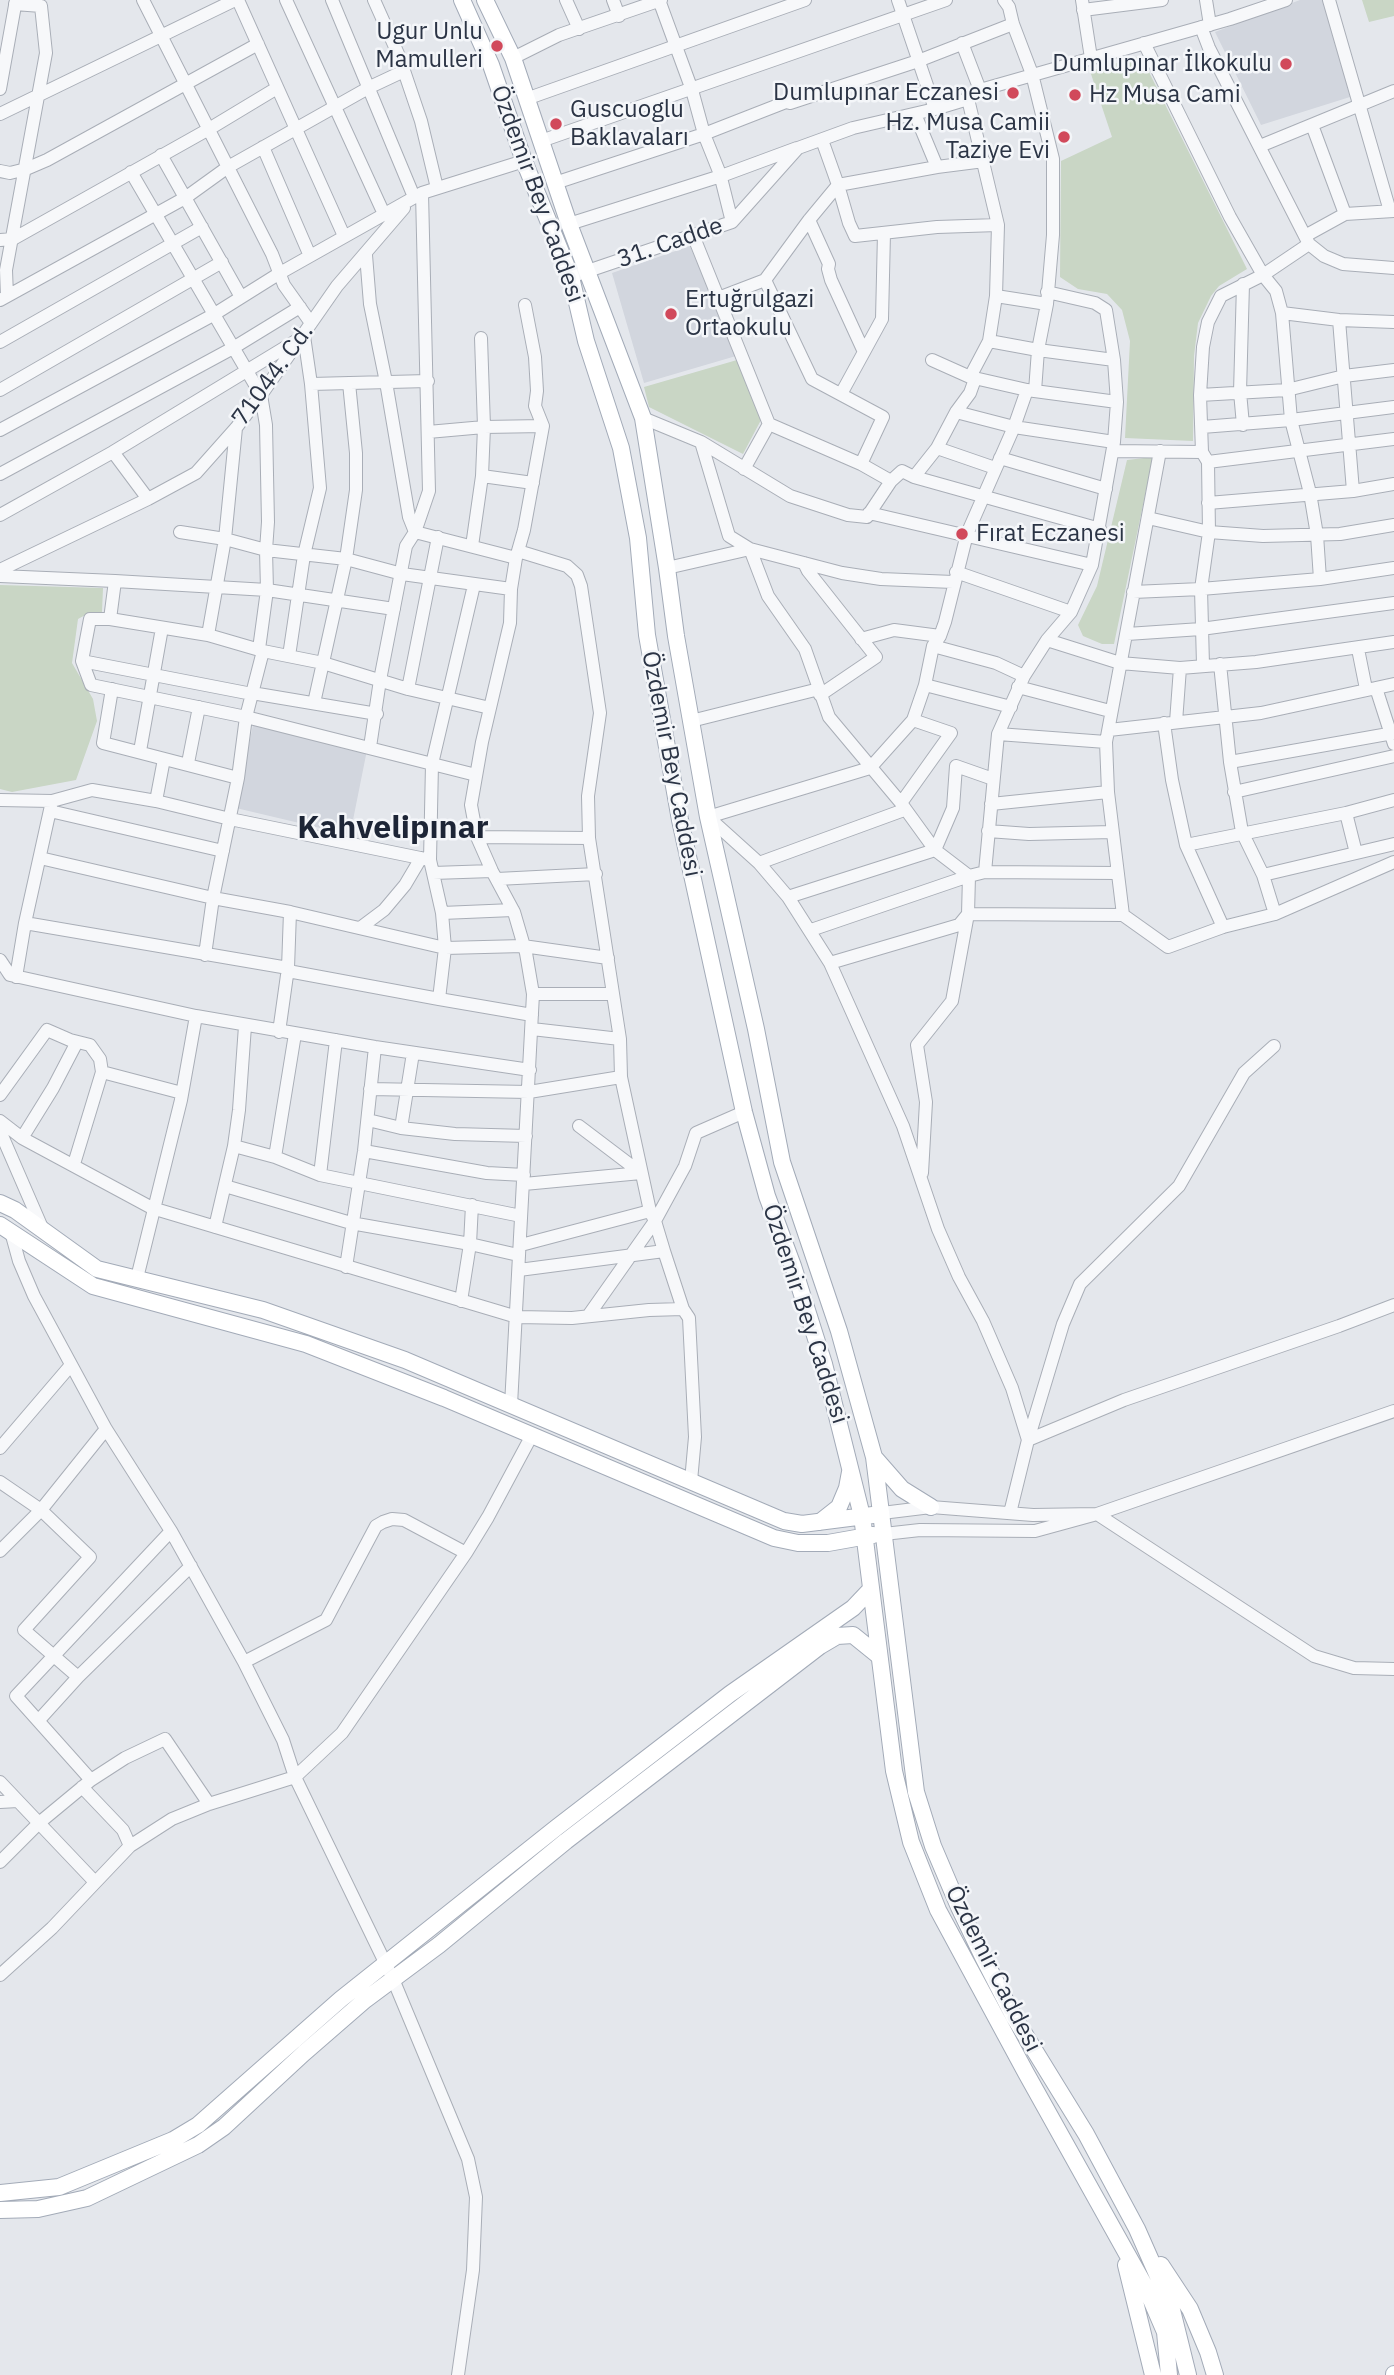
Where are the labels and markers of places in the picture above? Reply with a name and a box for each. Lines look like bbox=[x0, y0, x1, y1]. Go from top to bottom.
place label: Ugur Unlu Mamulleri bbox=[375, 18, 483, 74]
marker: Ugur Unlu Mamulleri bbox=[489, 38, 505, 54]
place label: Dumlupınar İlkokulu bbox=[1052, 50, 1272, 78]
marker: Dumlupınar İlkokulu bbox=[1278, 56, 1294, 72]
place label: Dumlupınar Eczanesi bbox=[773, 79, 999, 107]
place label: Hz Musa Cami bbox=[1089, 81, 1241, 109]
marker: Dumlupınar Eczanesi bbox=[1005, 85, 1021, 101]
marker: Hz Musa Cami bbox=[1067, 87, 1083, 103]
place label: Guscuoglu Baklavaları bbox=[570, 96, 689, 152]
place label: Hz. Musa Camii Taziye Evi bbox=[885, 109, 1050, 165]
marker: Guscuoglu Baklavaları bbox=[548, 116, 564, 132]
marker: Hz. Musa Camii Taziye Evi bbox=[1056, 129, 1072, 145]
place label: Ertuğrulgazi Ortaokulu bbox=[685, 286, 814, 342]
marker: Ertuğrulgazi Ortaokulu bbox=[663, 306, 679, 322]
place label: Fırat Eczanesi bbox=[976, 520, 1125, 548]
marker: Fırat Eczanesi bbox=[954, 526, 970, 542]

